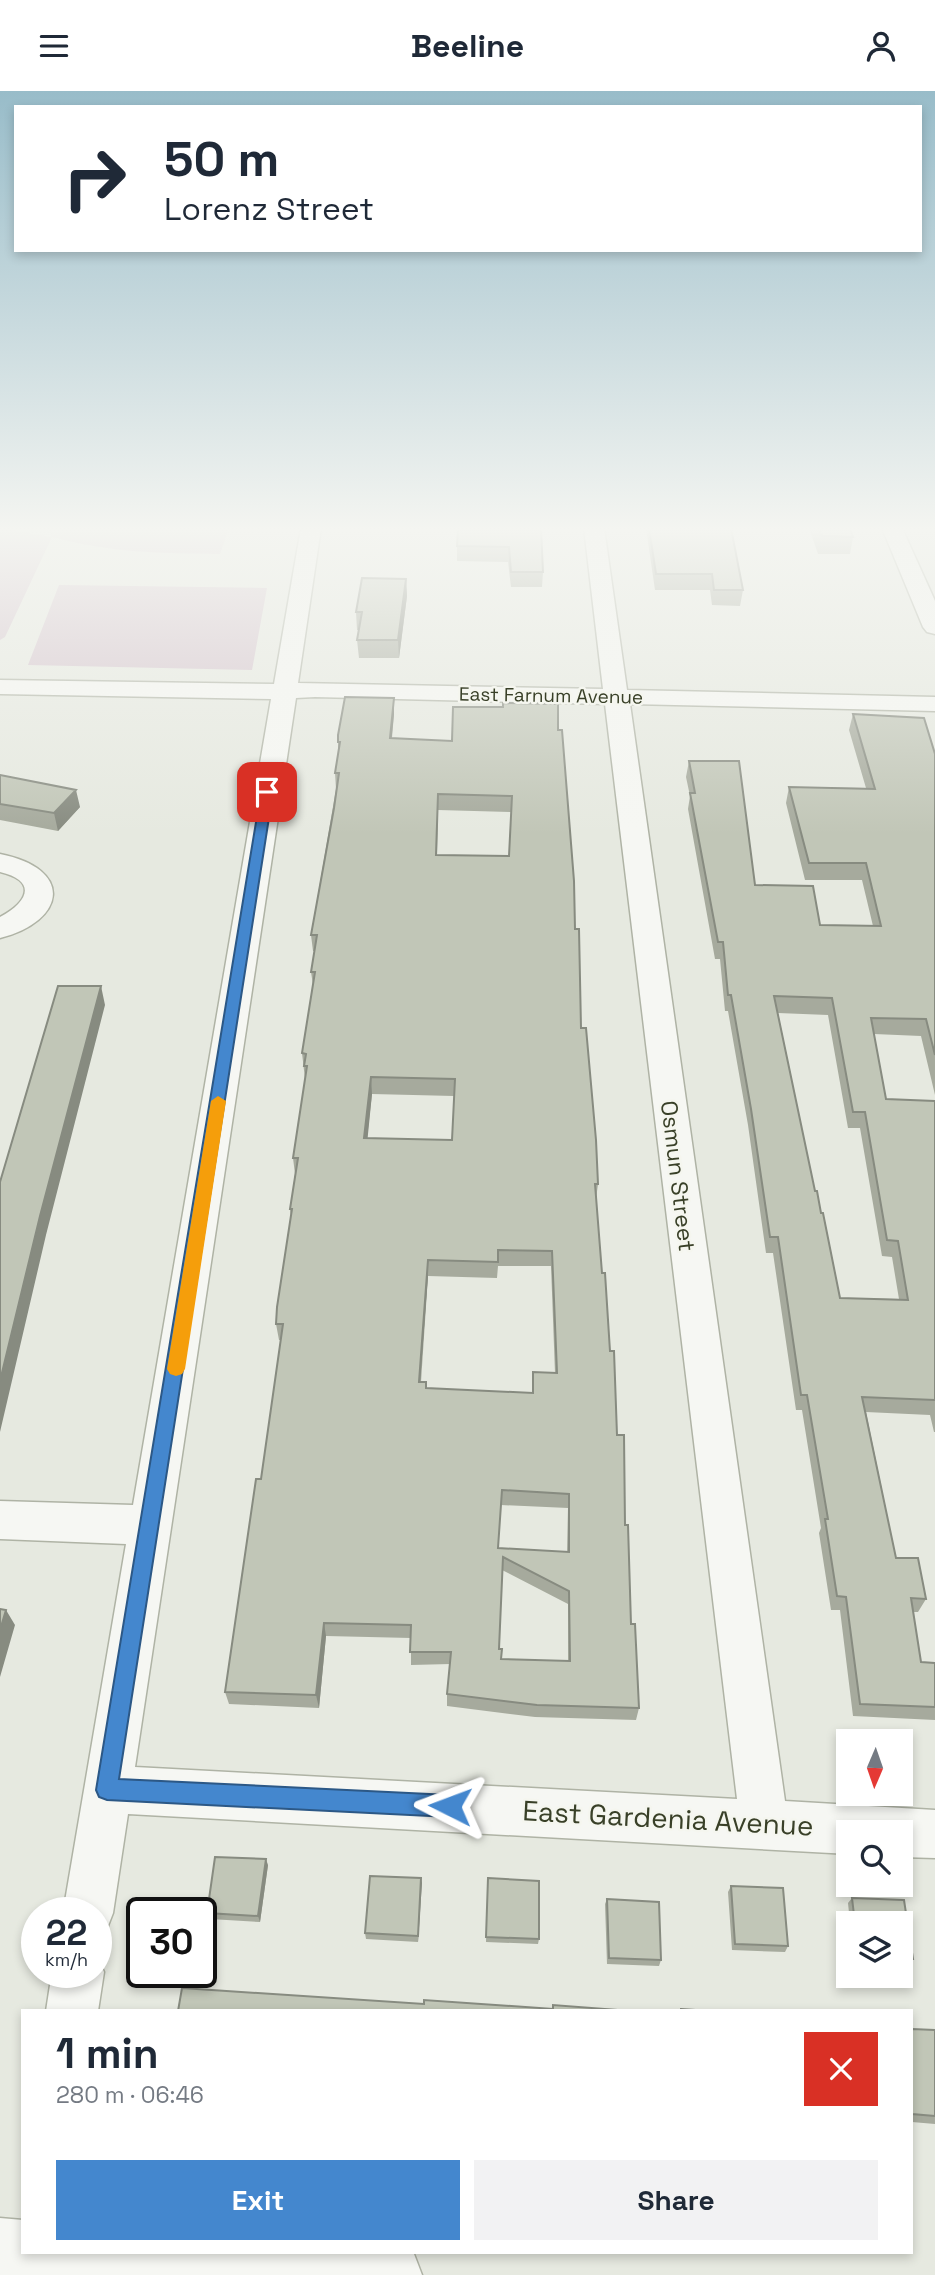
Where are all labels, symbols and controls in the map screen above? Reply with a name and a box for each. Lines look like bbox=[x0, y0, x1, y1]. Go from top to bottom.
text: Beeline bbox=[411, 26, 524, 66]
icon: menu bbox=[35, 27, 73, 65]
icon: person bbox=[862, 27, 900, 65]
text: 50 m bbox=[164, 128, 279, 190]
icon: right bbox=[49, 133, 140, 224]
text: Lorenz Street bbox=[164, 189, 374, 229]
street label: East Farnum Avenue bbox=[459, 681, 643, 710]
pin bbox=[237, 762, 297, 822]
icon: arrive bbox=[248, 773, 286, 811]
street label: Osmun Street bbox=[654, 1099, 702, 1253]
north arrow bbox=[836, 1729, 914, 1806]
map controls bbox=[836, 1729, 913, 1988]
position arrow bbox=[413, 1769, 487, 1843]
street label: East Gardenia Avenue bbox=[522, 1792, 814, 1844]
button: search bbox=[836, 1820, 913, 1897]
speed limit sign: 30 bbox=[126, 1897, 217, 1988]
text: 22 bbox=[46, 1911, 87, 1955]
button: layers bbox=[836, 1911, 913, 1988]
text: km/h bbox=[45, 1948, 88, 1971]
text: 1 min bbox=[56, 2027, 159, 2080]
button: close bbox=[804, 2032, 878, 2106]
text: 280 m · 06:46 bbox=[56, 2080, 204, 2110]
button: Exit bbox=[56, 2160, 460, 2240]
button: Share bbox=[474, 2160, 878, 2240]

